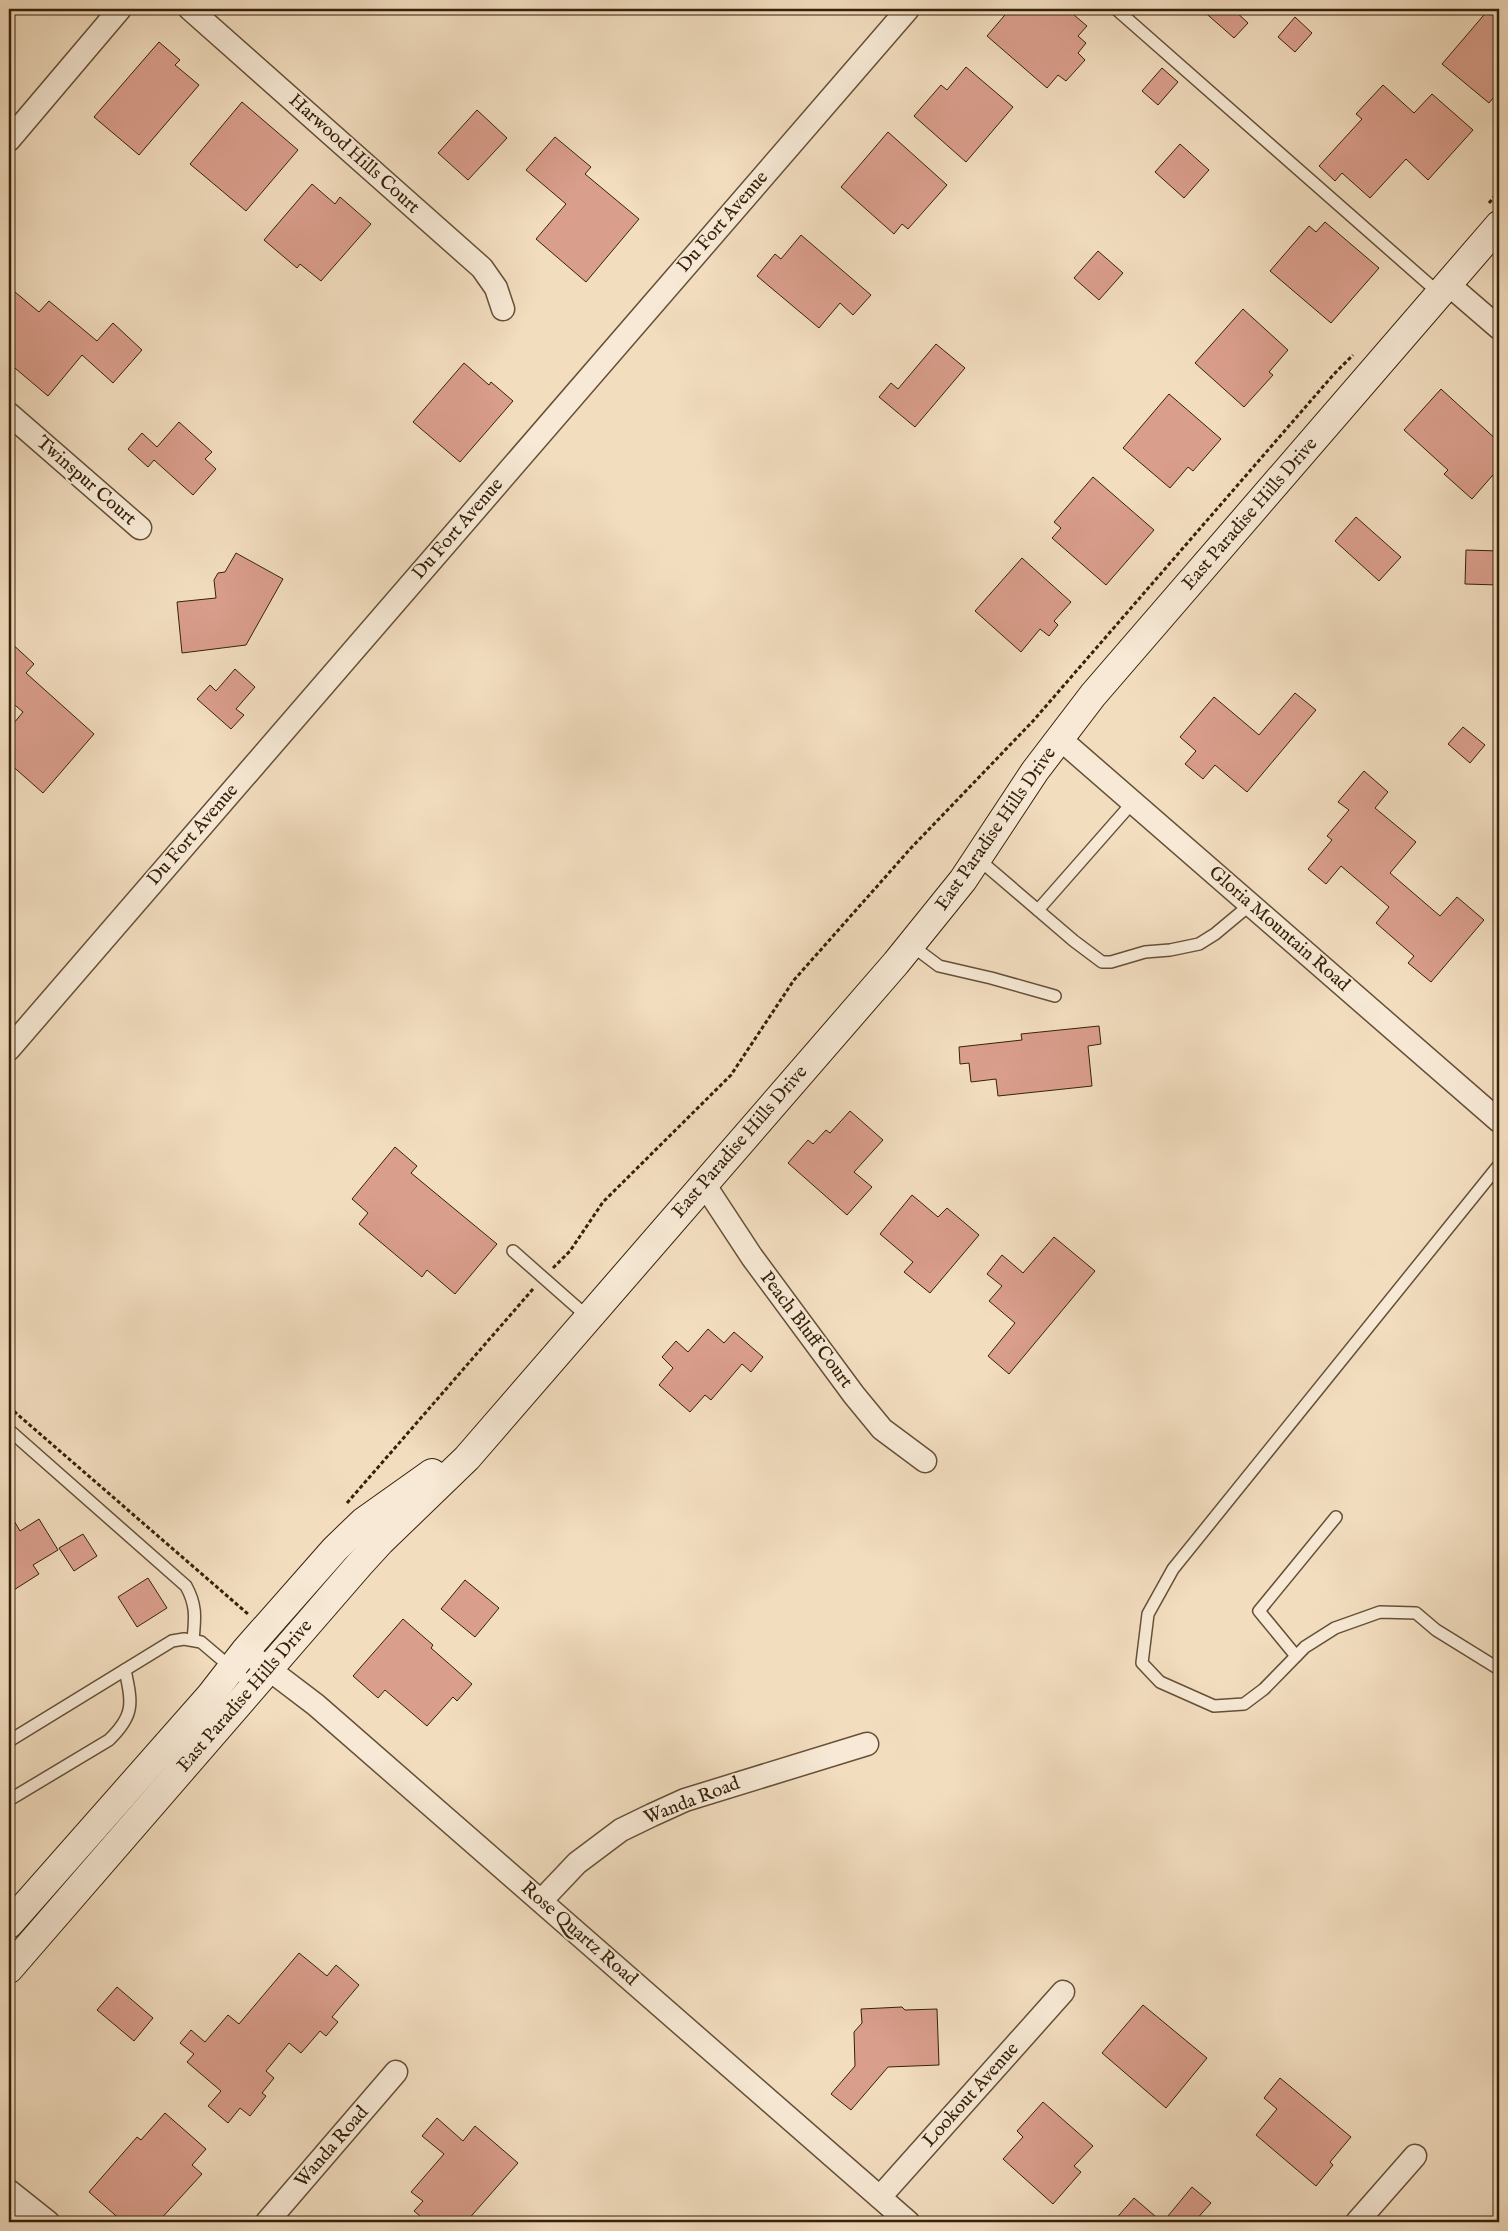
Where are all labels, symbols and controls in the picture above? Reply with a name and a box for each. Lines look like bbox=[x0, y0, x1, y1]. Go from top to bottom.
street label: Harwood Hills Court bbox=[283, 89, 425, 220]
street label: Du Fort Avenue bbox=[672, 166, 774, 278]
street label: Twinspur Court bbox=[31, 431, 141, 531]
street label: East Paradise Hills Drive bbox=[1177, 432, 1323, 595]
street label: Du Fort Avenue bbox=[407, 473, 509, 585]
street label: East Paradise Hills Drive bbox=[930, 742, 1062, 916]
street label: Du Fort Avenue bbox=[142, 779, 244, 891]
street label: Gloria Mountain Road bbox=[1203, 861, 1355, 998]
street label: East Paradise Hills Drive bbox=[667, 1060, 813, 1223]
street label: Peach Bluff Court bbox=[754, 1267, 858, 1394]
street label: East Paradise Hills Drive bbox=[172, 1614, 318, 1777]
street label: Wanda Road bbox=[641, 1771, 744, 1830]
street label: Rose Quartz Road bbox=[516, 1877, 643, 1992]
street label: Lookout Avenue bbox=[918, 2037, 1025, 2152]
street label: Wanda Road bbox=[290, 2100, 375, 2193]

